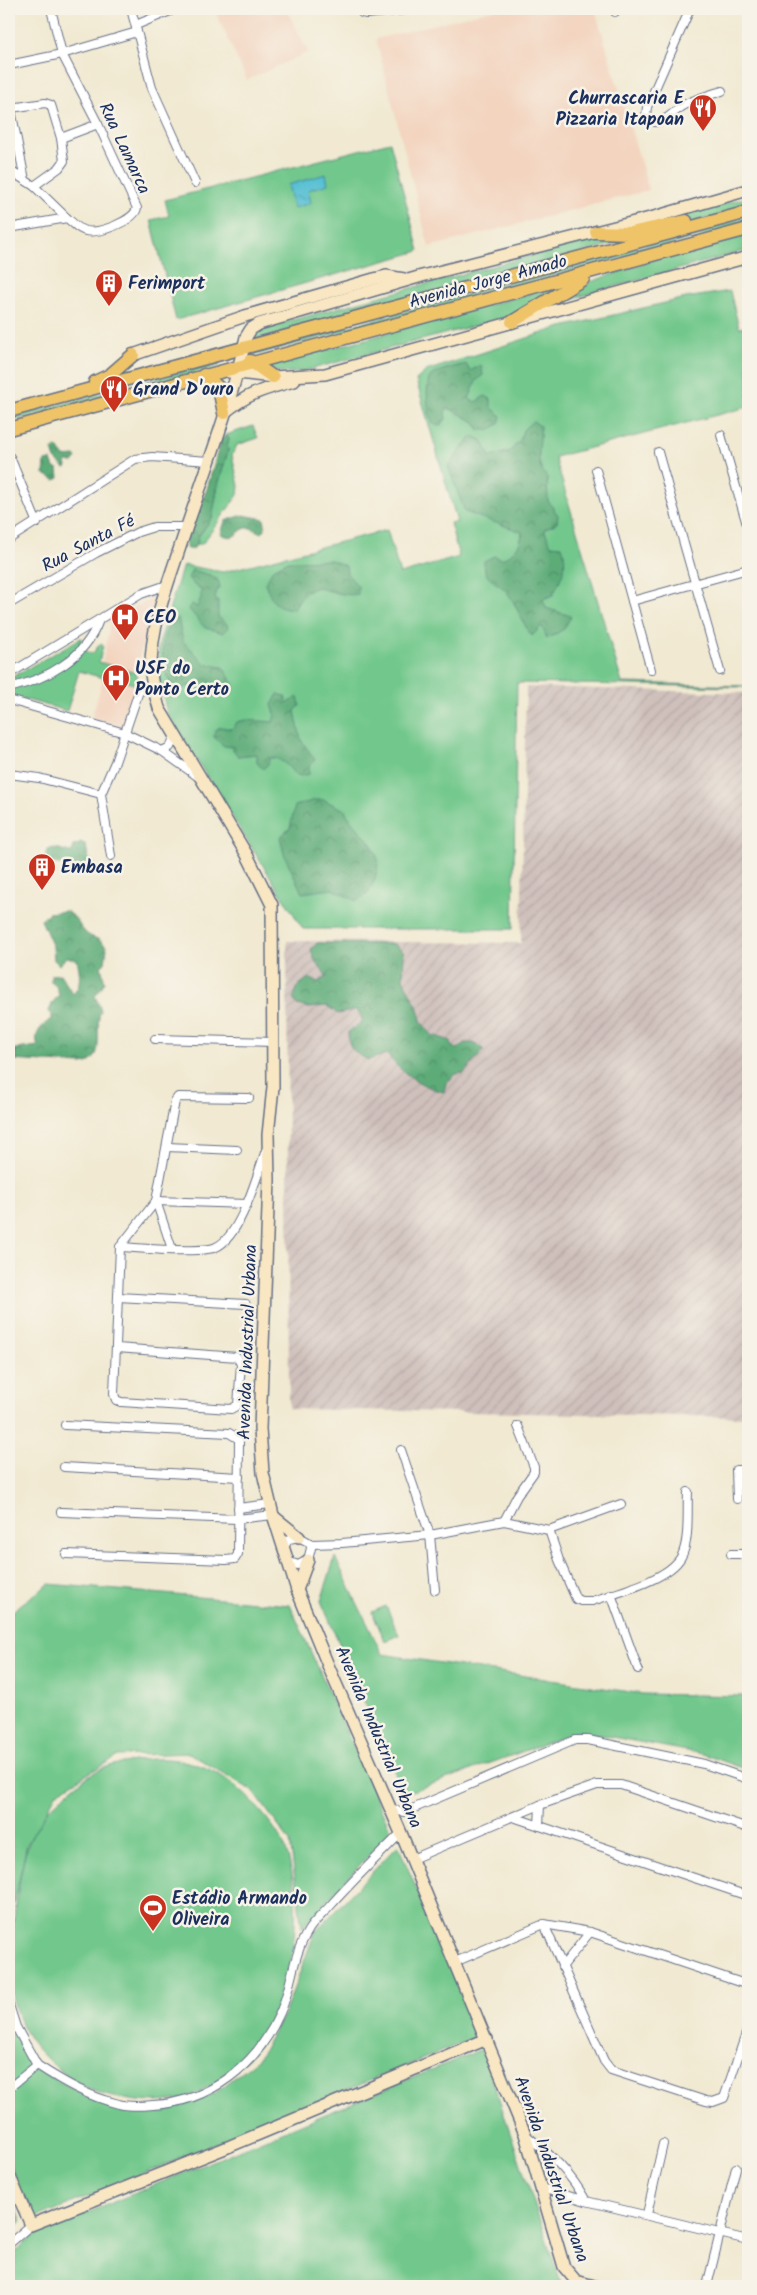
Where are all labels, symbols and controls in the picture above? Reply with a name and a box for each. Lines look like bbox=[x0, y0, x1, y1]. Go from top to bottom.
place label: Churrascaria E Pizzaria Itapoan bbox=[556, 85, 685, 135]
restaurant icon: Churrascaria E Pizzaria Itapoan bbox=[688, 93, 718, 132]
street label: Rua Lamarca bbox=[90, 98, 158, 199]
street label: Avenida Jorge Amado bbox=[406, 247, 571, 317]
building icon: Ferimport bbox=[94, 268, 124, 307]
place label: Ferimport bbox=[128, 270, 206, 299]
restaurant icon: Grand D'ouro bbox=[99, 374, 129, 413]
place label: Grand D'ouro bbox=[133, 376, 234, 405]
street label: Rua Santa Fé bbox=[37, 507, 142, 581]
hospital icon: CEO bbox=[110, 602, 140, 641]
place label: CEO bbox=[144, 604, 176, 633]
place label: USF do Ponto Certo bbox=[135, 655, 229, 705]
hospital icon: USF do Ponto Certo bbox=[101, 663, 131, 702]
building icon: Embasa bbox=[27, 852, 57, 891]
place label: Embasa bbox=[61, 854, 123, 883]
street label: Avenida Industrial Urbana bbox=[231, 1244, 266, 1440]
street label: Avenida Industrial Urbana bbox=[326, 1642, 429, 1833]
place label: Estádio Armando Oliveira bbox=[172, 1885, 307, 1935]
sports icon: Estádio Armando Oliveira bbox=[138, 1893, 168, 1932]
street label: Avenida Industrial Urbana bbox=[505, 2072, 596, 2267]

